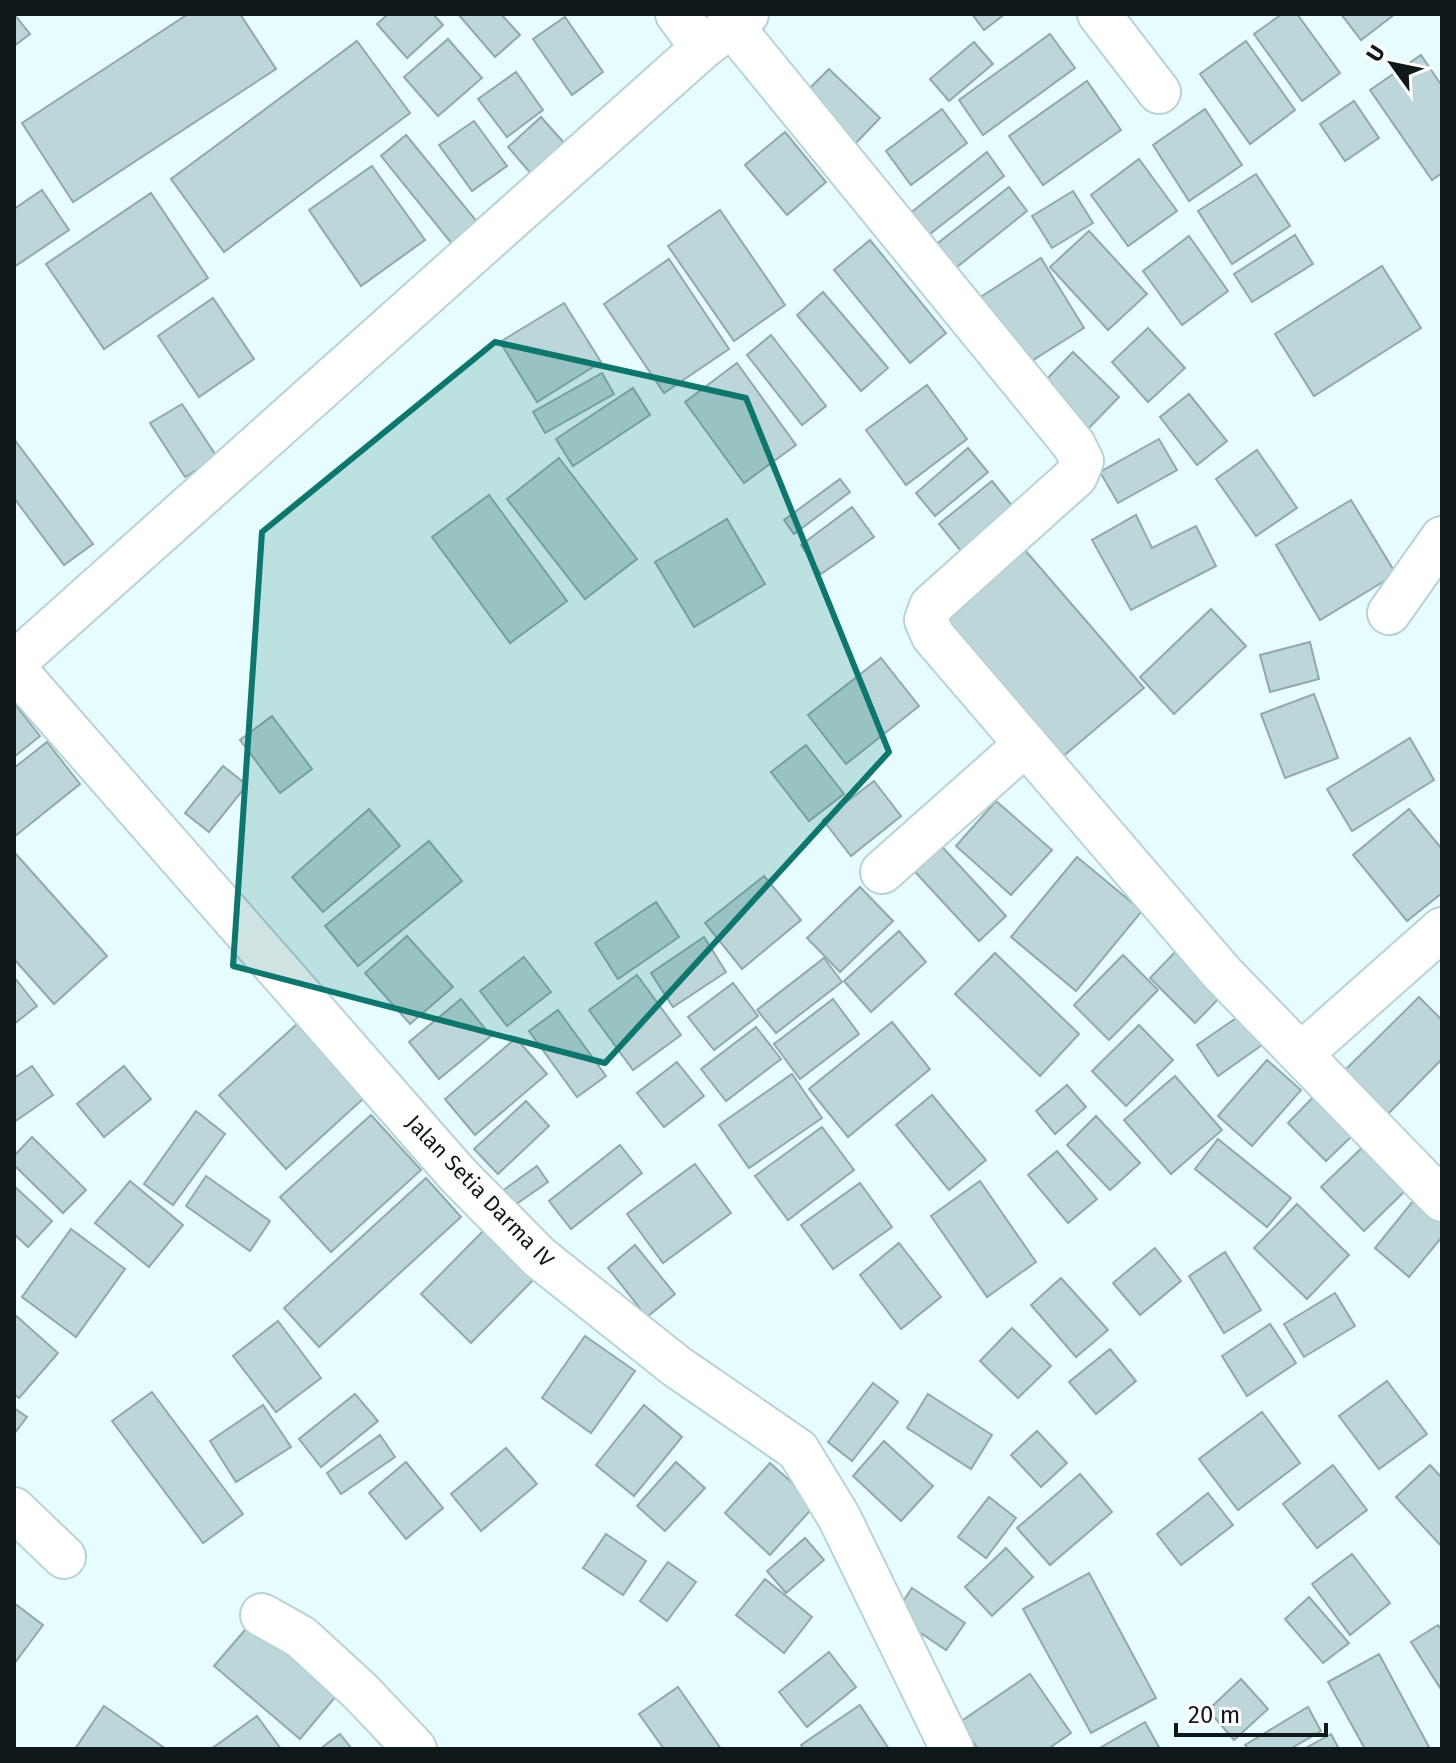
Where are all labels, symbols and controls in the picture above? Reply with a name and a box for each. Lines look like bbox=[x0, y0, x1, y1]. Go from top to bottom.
north arrow bbox=[1352, 24, 1432, 104]
text: U bbox=[1360, 40, 1391, 67]
street label: Jalan Setia Darma IV bbox=[400, 1109, 560, 1273]
scale bar bbox=[1176, 1687, 1326, 1737]
text: 20 m bbox=[1188, 1701, 1240, 1729]

